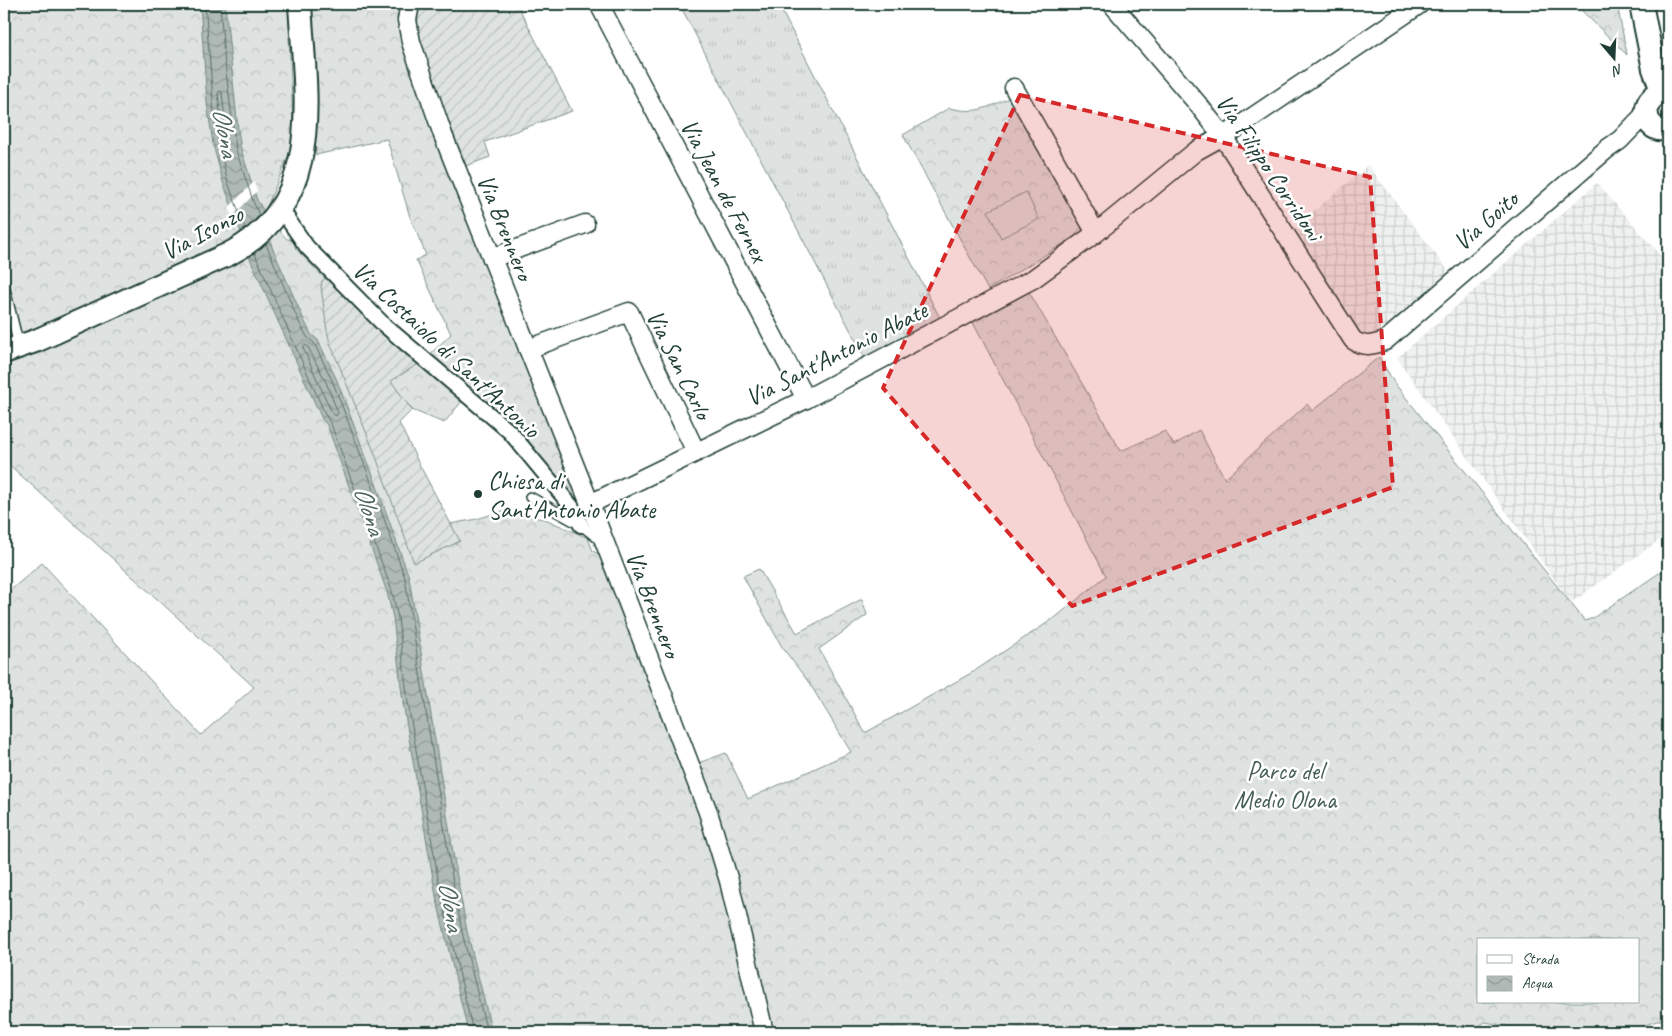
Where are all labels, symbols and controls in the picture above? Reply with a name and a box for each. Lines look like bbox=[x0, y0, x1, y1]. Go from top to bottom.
north arrow bbox=[1590, 32, 1640, 82]
text: N bbox=[1609, 60, 1625, 80]
street label: Via Filippo Corridoni bbox=[1208, 88, 1332, 250]
water label: Olona bbox=[205, 105, 247, 162]
street label: Via Jean de Fernex bbox=[673, 113, 776, 270]
street label: Via Brennero bbox=[469, 170, 542, 288]
street label: Via Goito bbox=[1446, 182, 1527, 258]
street label: Via Isonzo bbox=[156, 198, 250, 268]
street label: Via Costaiolo di Sant'Antonio bbox=[346, 254, 548, 446]
street label: Via Sant'Antonio Abate bbox=[740, 293, 934, 414]
street label: Via San Carlo bbox=[639, 305, 721, 427]
place label: Chiesa di Sant'Antonio Abate bbox=[488, 465, 657, 526]
water label: Olona bbox=[346, 482, 394, 541]
marker: Chiesa di Sant'Antonio Abate bbox=[472, 488, 484, 500]
street label: Via Brennero bbox=[618, 547, 689, 665]
park label: Parco del Medio Olona bbox=[1234, 755, 1338, 816]
water label: Olona bbox=[431, 879, 472, 936]
legend bbox=[1477, 938, 1640, 1004]
text: Strada bbox=[1522, 950, 1559, 969]
text: Acqua bbox=[1522, 974, 1553, 993]

